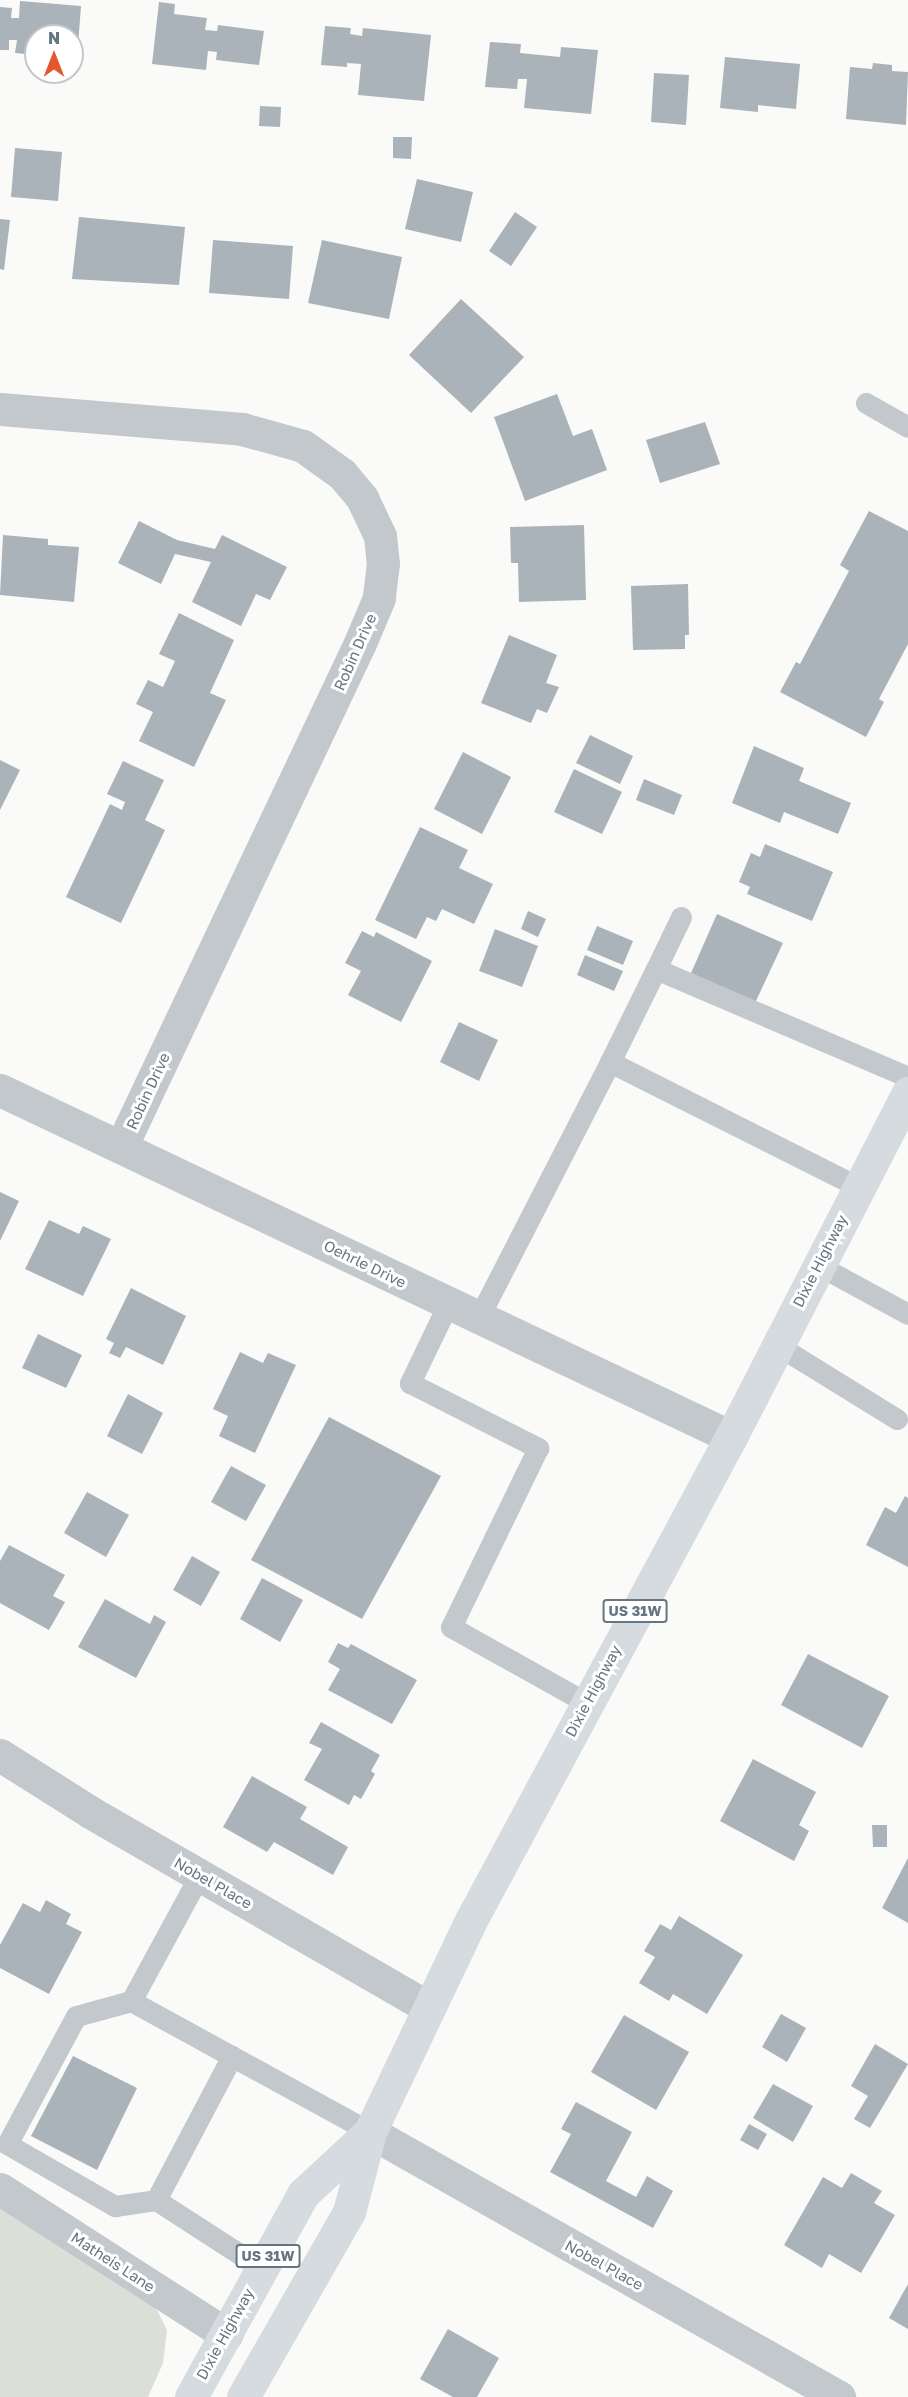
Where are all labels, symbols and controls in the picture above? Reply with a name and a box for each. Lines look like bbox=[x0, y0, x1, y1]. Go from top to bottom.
north arrow bbox=[24, 24, 84, 84]
text: N bbox=[48, 28, 60, 48]
street label: Robin Drive bbox=[330, 611, 380, 693]
street label: Robin Drive bbox=[122, 1050, 174, 1132]
street label: Dixie Highway bbox=[789, 1212, 851, 1310]
street label: Oehrle Drive bbox=[321, 1236, 409, 1292]
road number: US 31W bbox=[602, 1600, 668, 1622]
street label: Dixie Highway bbox=[561, 1642, 625, 1740]
street label: Nobel Place bbox=[171, 1853, 255, 1913]
street label: Matheis Lane bbox=[68, 2228, 158, 2296]
street label: Nobel Place bbox=[562, 2236, 646, 2294]
road number: US 31W bbox=[235, 2245, 301, 2267]
street label: Dixie Highway bbox=[193, 2285, 257, 2383]

